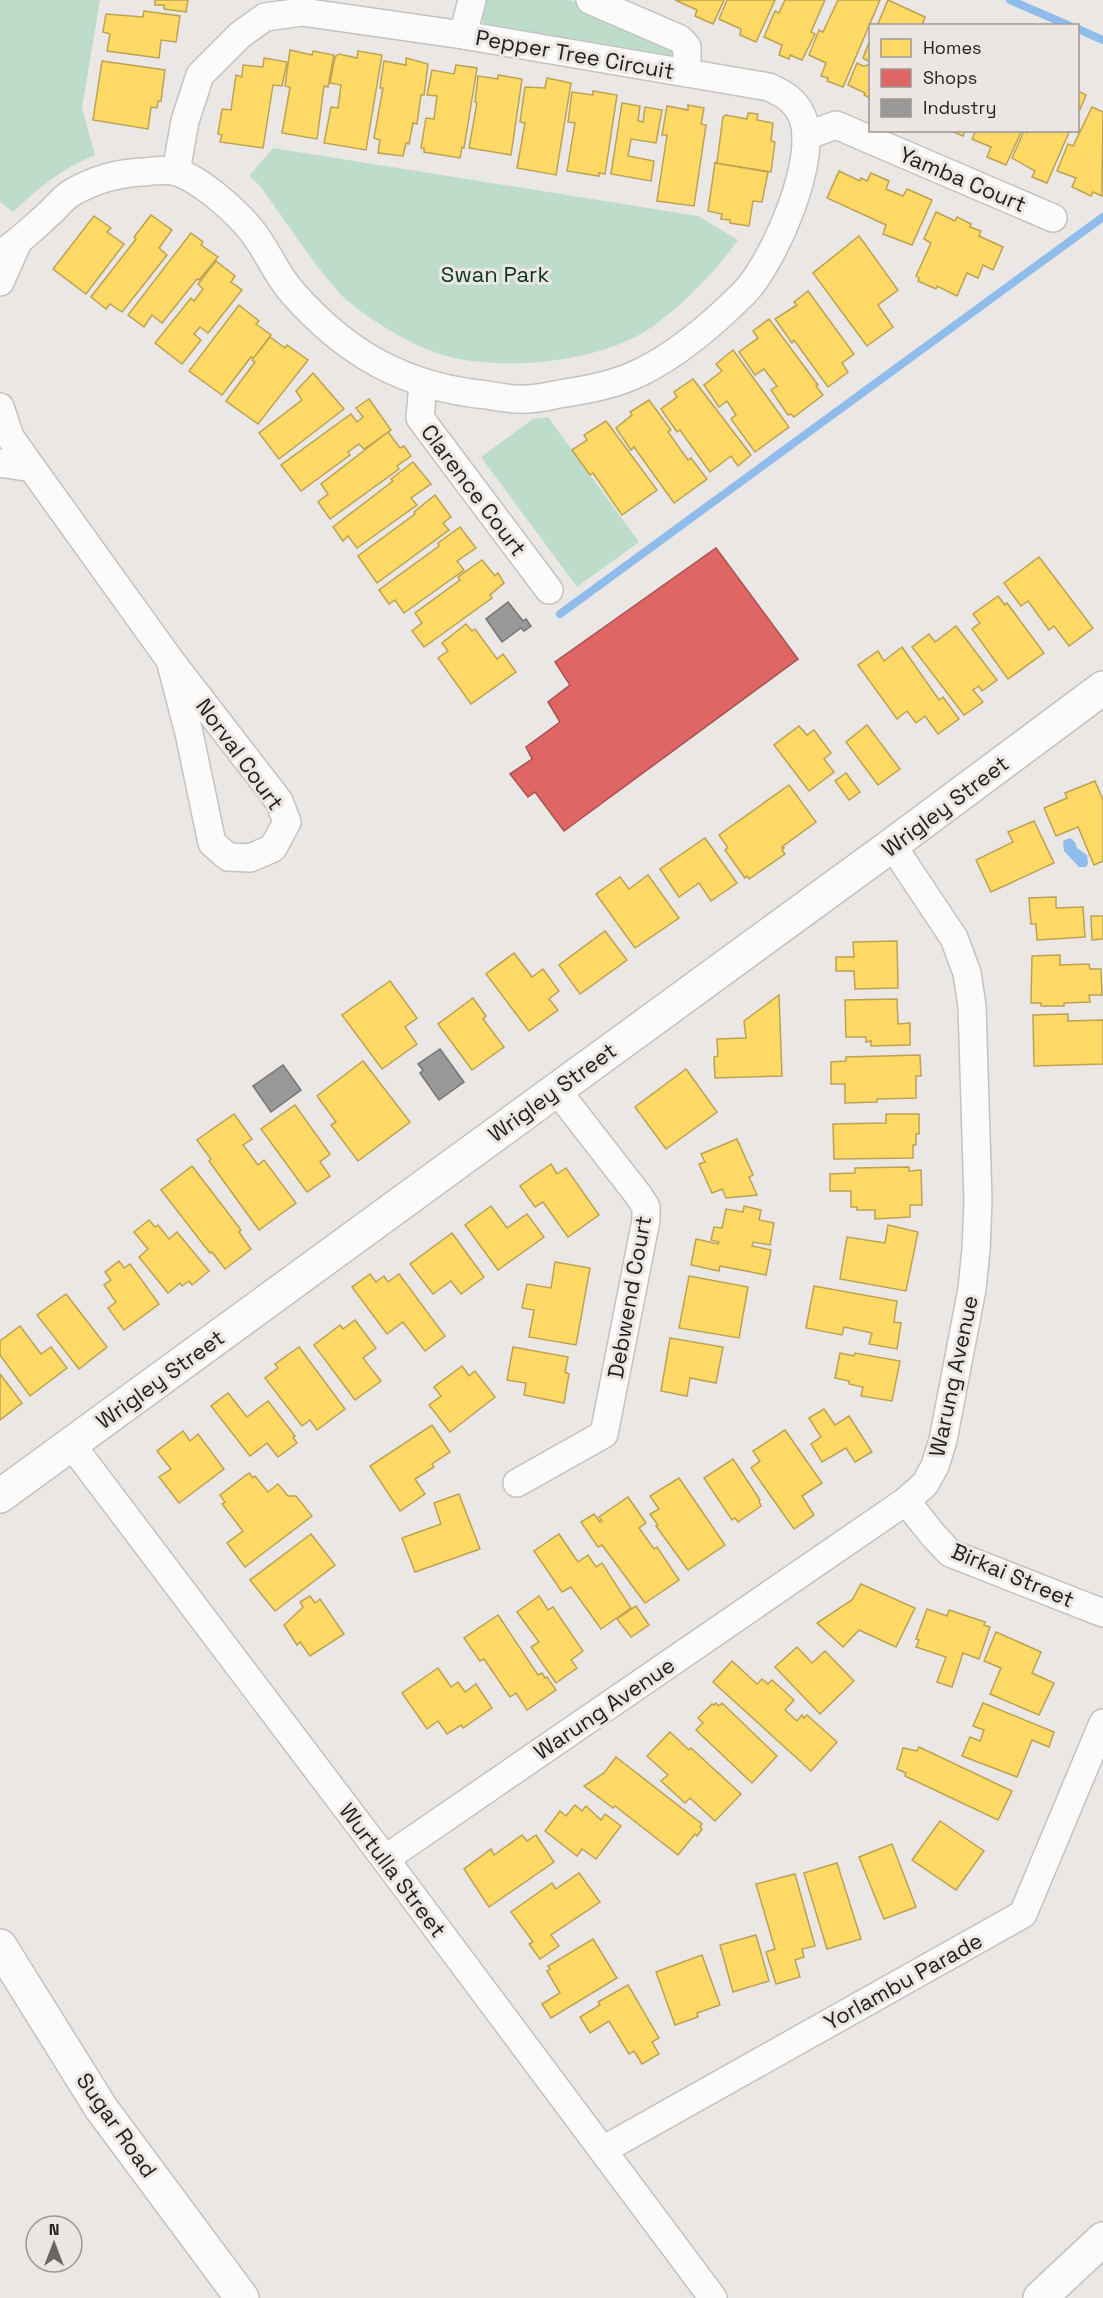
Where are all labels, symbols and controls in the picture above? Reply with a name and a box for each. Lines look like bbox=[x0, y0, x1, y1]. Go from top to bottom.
street label: Pepper Tree Circuit bbox=[474, 23, 676, 85]
legend bbox=[869, 24, 1079, 132]
text: Homes bbox=[923, 36, 982, 59]
text: Shops bbox=[923, 66, 977, 89]
text: Industry bbox=[923, 96, 996, 119]
street label: Yamba Court bbox=[895, 140, 1031, 218]
park label: Swan Park bbox=[441, 260, 549, 288]
street label: Clarence Court bbox=[415, 418, 533, 562]
street label: Norval Court bbox=[190, 693, 290, 815]
street label: Wrigley Street bbox=[876, 749, 1014, 863]
street label: Wrigley Street bbox=[482, 1036, 622, 1148]
street label: Debwend Court bbox=[601, 1213, 657, 1381]
street label: Warung Avenue bbox=[922, 1293, 984, 1459]
street label: Wrigley Street bbox=[90, 1323, 230, 1435]
street label: Birkai Street bbox=[947, 1537, 1079, 1613]
street label: Warung Avenue bbox=[528, 1651, 680, 1765]
street label: Wurtulla Street bbox=[333, 1797, 453, 1943]
street label: Yorlambu Parade bbox=[819, 1926, 987, 2036]
street label: Sugar Road bbox=[71, 2067, 163, 2183]
north arrow bbox=[24, 2214, 84, 2274]
text: N bbox=[49, 2219, 59, 2240]

